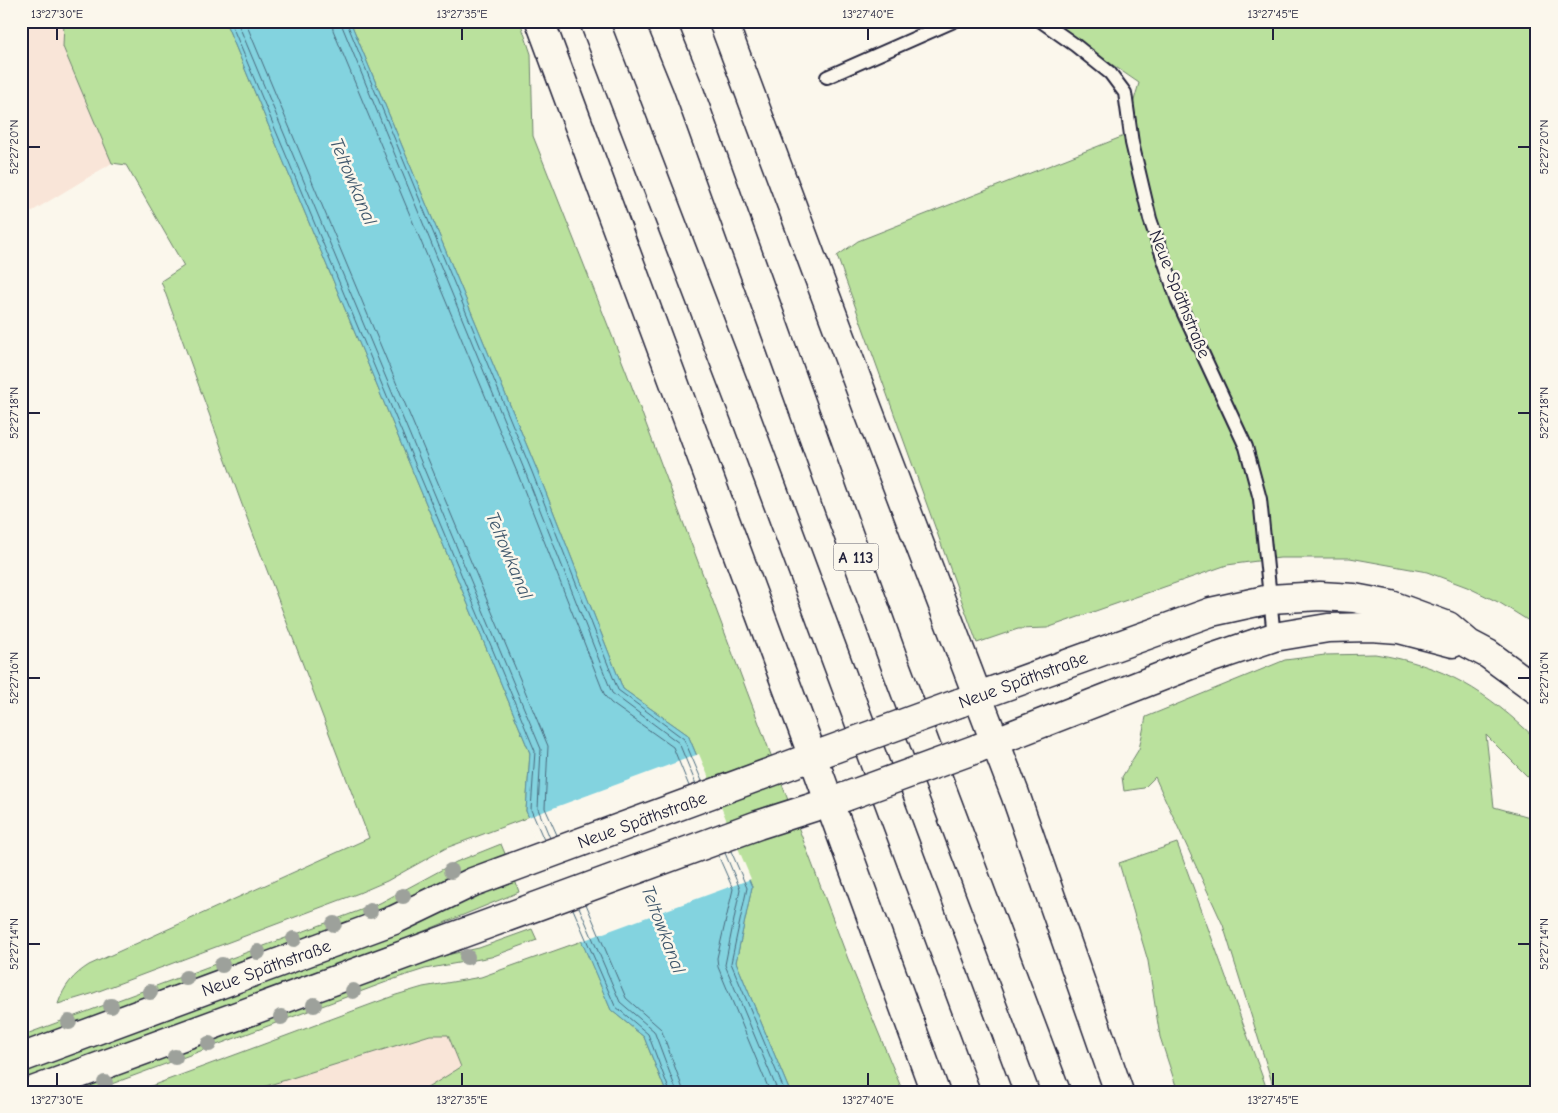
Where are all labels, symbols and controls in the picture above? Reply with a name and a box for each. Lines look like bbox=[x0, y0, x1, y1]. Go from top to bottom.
text: 13°27'30"E bbox=[31, 7, 83, 21]
text: 13°27'35"E bbox=[436, 7, 488, 21]
text: 13°27'40"E bbox=[842, 7, 894, 21]
text: 13°27'45"E bbox=[1248, 7, 1298, 21]
text: 52°27'20"N bbox=[7, 120, 21, 174]
text: 52°27'20"N bbox=[1537, 120, 1551, 174]
water label: Teltowkanal bbox=[325, 135, 382, 229]
street label: Neue Späthstraße bbox=[1144, 227, 1215, 361]
text: 52°27'18"N bbox=[7, 387, 21, 439]
text: 52°27'18"N bbox=[1537, 387, 1551, 439]
water label: Teltowkanal bbox=[481, 509, 538, 603]
road number: A 113 bbox=[834, 544, 878, 570]
street label: Neue Späthstraße bbox=[956, 647, 1091, 714]
text: 52°27'16"N bbox=[7, 652, 21, 704]
text: 52°27'16"N bbox=[1537, 652, 1551, 704]
street label: Neue Späthstraße bbox=[575, 787, 710, 854]
water label: Teltowkanal bbox=[636, 882, 690, 977]
text: 52°27'14"N bbox=[7, 918, 21, 970]
text: 52°27'14"N bbox=[1537, 918, 1551, 970]
street label: Neue Späthstraße bbox=[199, 935, 334, 1002]
text: 13°27'30"E bbox=[31, 1093, 83, 1107]
text: 13°27'35"E bbox=[436, 1093, 488, 1107]
text: 13°27'40"E bbox=[842, 1093, 894, 1107]
text: 13°27'45"E bbox=[1248, 1093, 1298, 1107]

